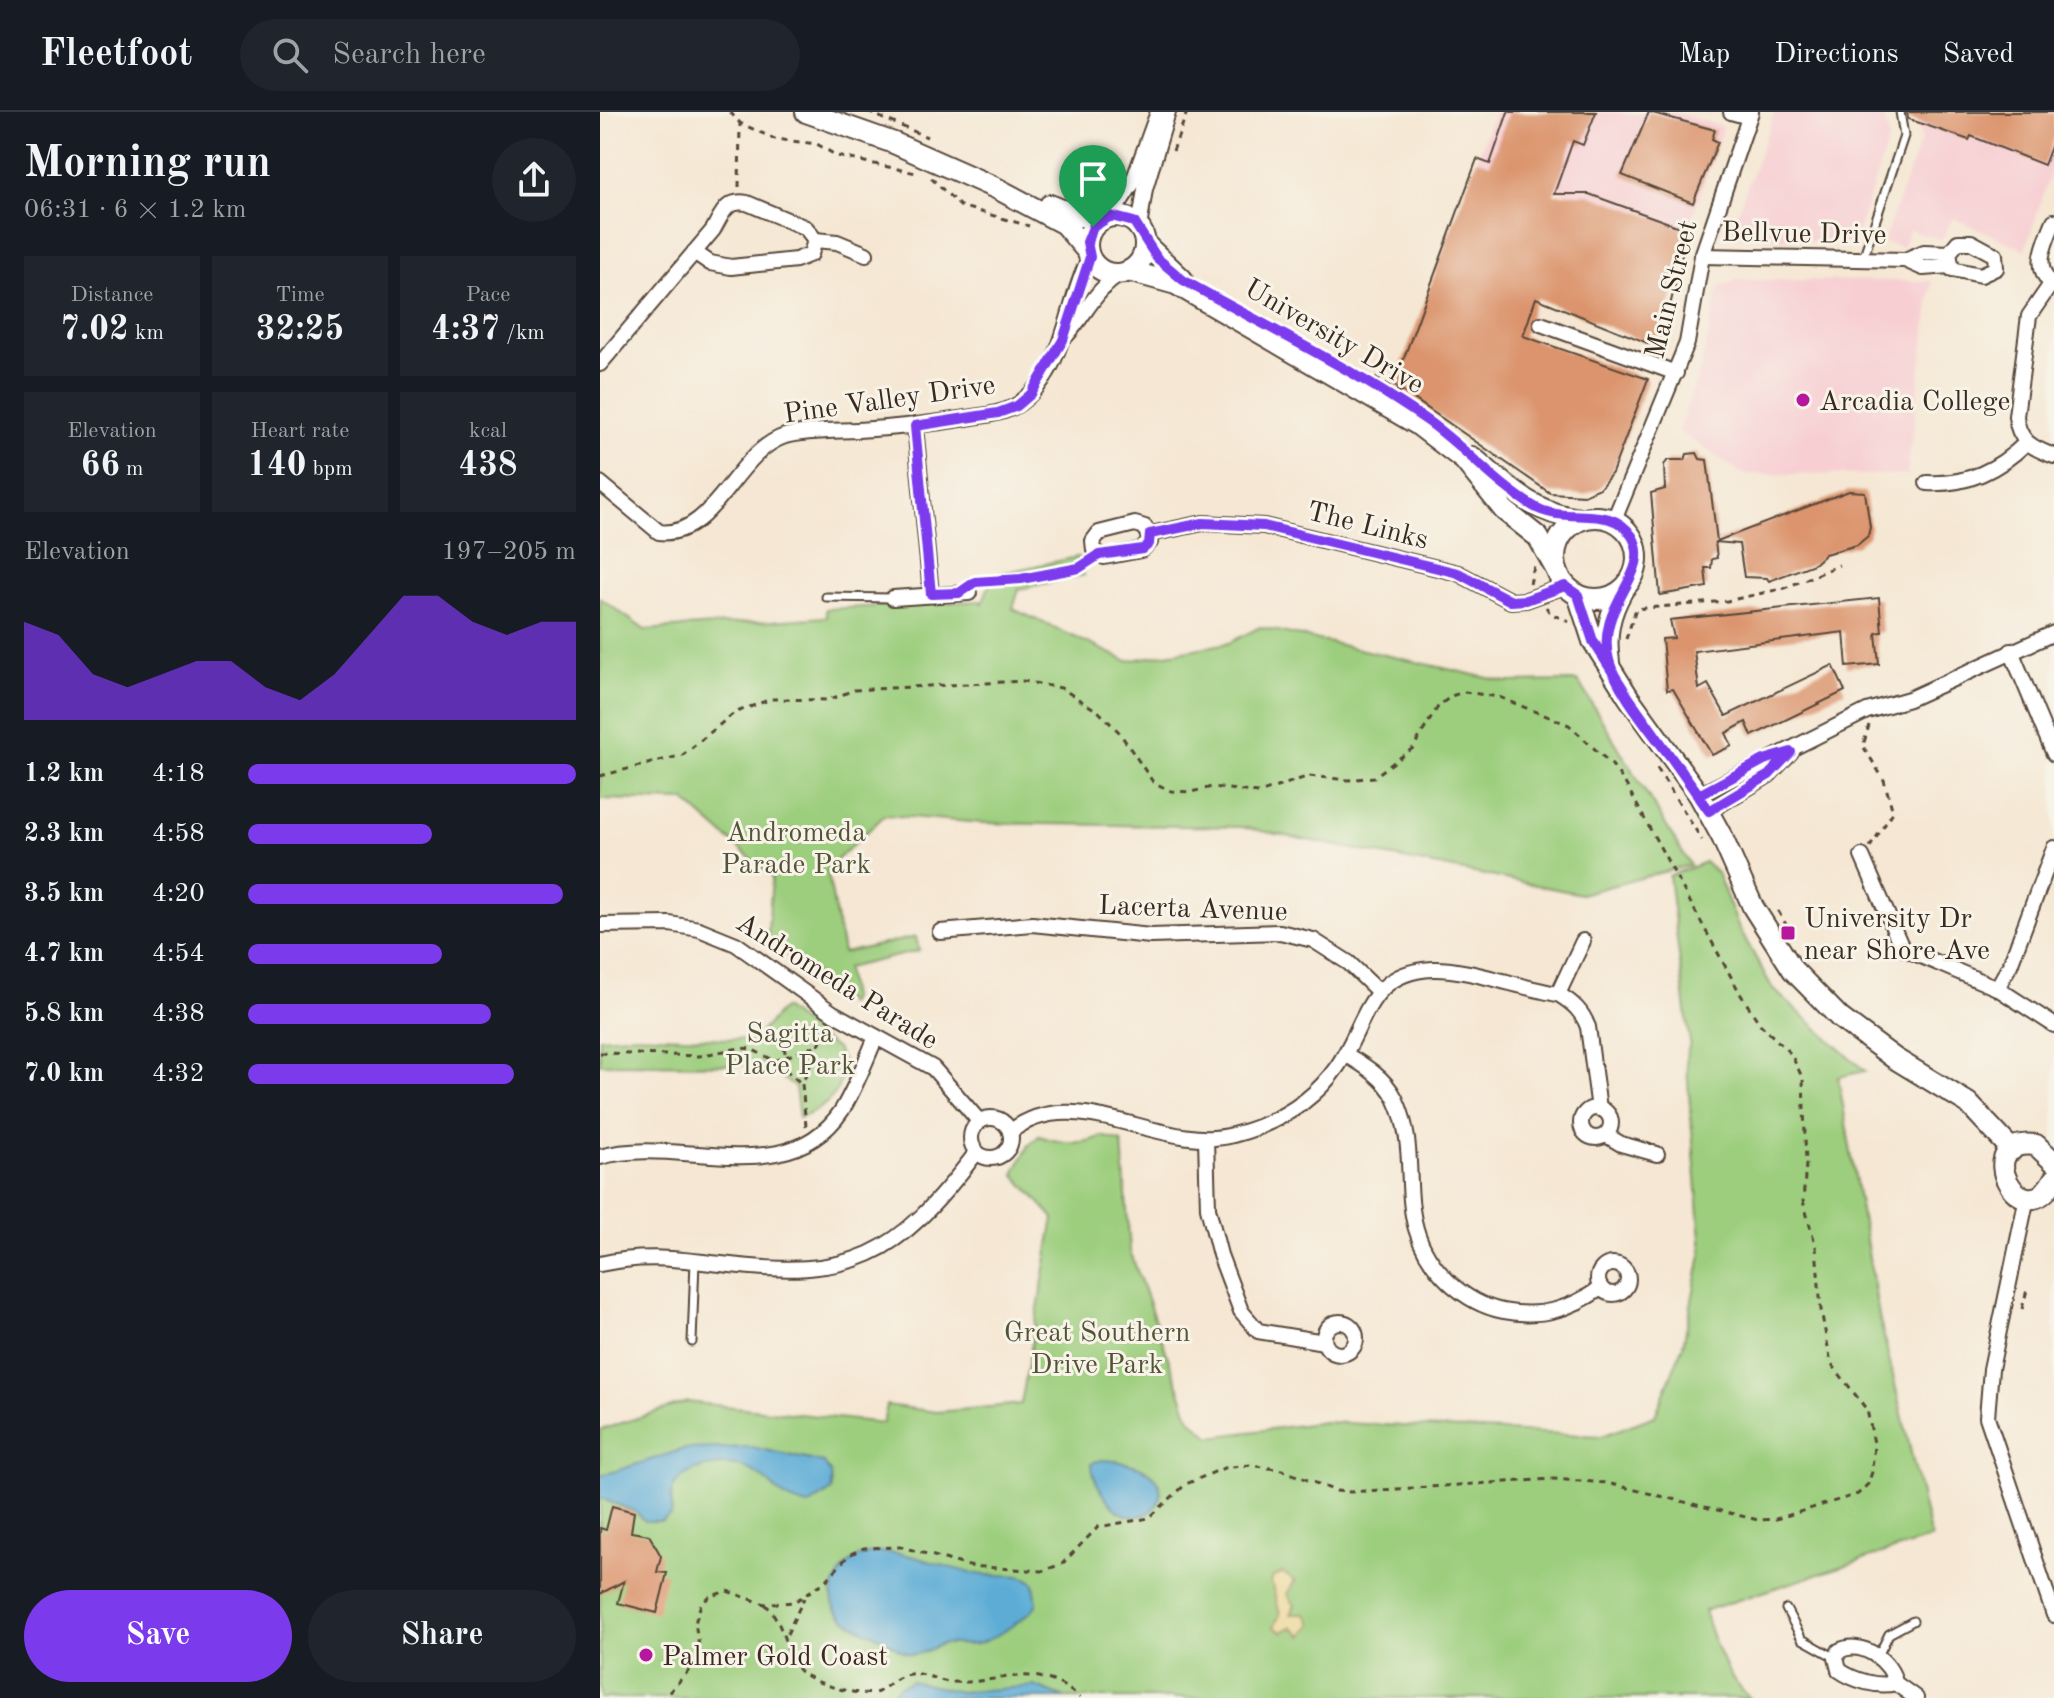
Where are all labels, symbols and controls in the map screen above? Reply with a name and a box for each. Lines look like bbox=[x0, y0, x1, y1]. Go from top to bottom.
search box bbox=[240, 19, 800, 91]
icon: search bbox=[268, 33, 312, 77]
text: Fleetfoot bbox=[40, 36, 192, 74]
text: Search here bbox=[332, 40, 486, 70]
text: Map bbox=[1678, 41, 1730, 69]
text: Directions bbox=[1774, 41, 1899, 69]
text: Saved bbox=[1943, 41, 2014, 69]
button: share bbox=[492, 138, 576, 222]
text: Morning run bbox=[24, 142, 271, 186]
pin bbox=[1059, 145, 1127, 227]
icon: arrive bbox=[1071, 157, 1115, 201]
text: 06:31 · 6 × 1.2 km bbox=[24, 197, 246, 223]
street label: Main Street bbox=[1642, 217, 1704, 362]
street label: Bellvue Drive bbox=[1721, 220, 1887, 250]
street label: University Drive bbox=[1239, 275, 1428, 400]
text: Distance bbox=[71, 284, 153, 306]
text: Time bbox=[275, 284, 325, 306]
text: Pace bbox=[466, 284, 510, 306]
text: 7.02 bbox=[60, 313, 129, 347]
text: 32:25 bbox=[256, 313, 344, 347]
text: 4:37 bbox=[431, 313, 500, 347]
text: km bbox=[129, 322, 164, 344]
text: /km bbox=[500, 322, 545, 344]
street label: Pine Valley Drive bbox=[782, 372, 997, 430]
place label: Arcadia College bbox=[1819, 389, 2010, 417]
marker: Arcadia College bbox=[1794, 391, 1812, 409]
text: Elevation bbox=[67, 420, 157, 442]
text: Heart rate bbox=[251, 420, 349, 442]
text: kcal bbox=[469, 420, 507, 442]
text: 66 bbox=[80, 449, 120, 483]
text: 140 bbox=[247, 449, 306, 483]
text: 438 bbox=[458, 449, 518, 483]
text: m bbox=[120, 458, 144, 480]
text: bpm bbox=[306, 458, 353, 480]
street label: The Links bbox=[1304, 498, 1431, 556]
text: Elevation bbox=[24, 539, 130, 565]
text: 197–205 m bbox=[441, 539, 576, 565]
text: 1.2 km bbox=[24, 761, 104, 787]
text: 4:18 bbox=[152, 761, 205, 787]
park label: Andromeda Parade Park bbox=[721, 820, 871, 880]
text: 2.3 km bbox=[24, 821, 104, 847]
text: 4:58 bbox=[152, 821, 205, 847]
text: 3.5 km bbox=[24, 881, 104, 907]
text: 4:20 bbox=[152, 881, 205, 907]
street label: Lacerta Avenue bbox=[1098, 893, 1288, 927]
place label: University Dr near Shore Ave bbox=[1804, 906, 1990, 966]
street label: Andromeda Parade bbox=[730, 909, 942, 1056]
marker: University Dr near Shore Ave bbox=[1779, 924, 1797, 942]
text: 4.7 km bbox=[24, 941, 104, 967]
text: 4:54 bbox=[152, 941, 205, 967]
text: 5.8 km bbox=[24, 1001, 104, 1027]
text: 4:38 bbox=[152, 1001, 205, 1027]
park label: Sagitta Place Park bbox=[724, 1021, 856, 1081]
text: 7.0 km bbox=[24, 1061, 104, 1087]
text: 4:32 bbox=[152, 1061, 205, 1087]
park label: Great Southern Drive Park bbox=[1004, 1320, 1190, 1380]
button: Save bbox=[24, 1590, 292, 1682]
button: Share bbox=[308, 1590, 576, 1682]
place label: Palmer Gold Coast bbox=[662, 1644, 888, 1672]
marker: Palmer Gold Coast bbox=[637, 1646, 655, 1664]

